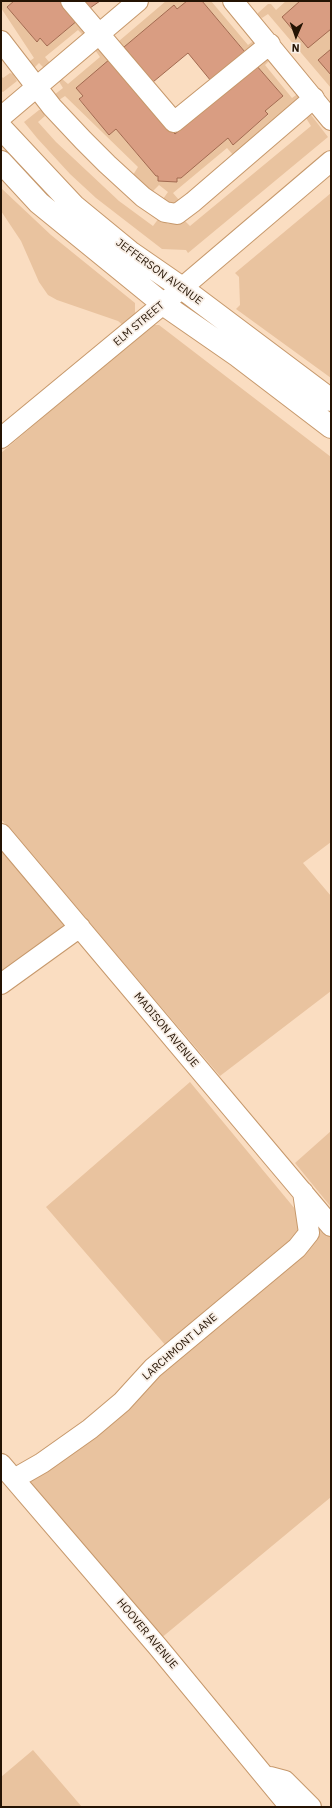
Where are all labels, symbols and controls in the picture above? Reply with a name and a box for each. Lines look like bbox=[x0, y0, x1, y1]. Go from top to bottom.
north arrow bbox=[276, 16, 316, 56]
text: N bbox=[291, 41, 300, 55]
street label: JEFFERSON AVENUE bbox=[113, 236, 205, 308]
street label: ELM STREET bbox=[111, 299, 167, 349]
street label: MADISON AVENUE bbox=[131, 990, 201, 1070]
street label: LARCHMONT LANE bbox=[140, 1311, 220, 1383]
street label: HOOVER AVENUE bbox=[114, 1596, 180, 1672]

